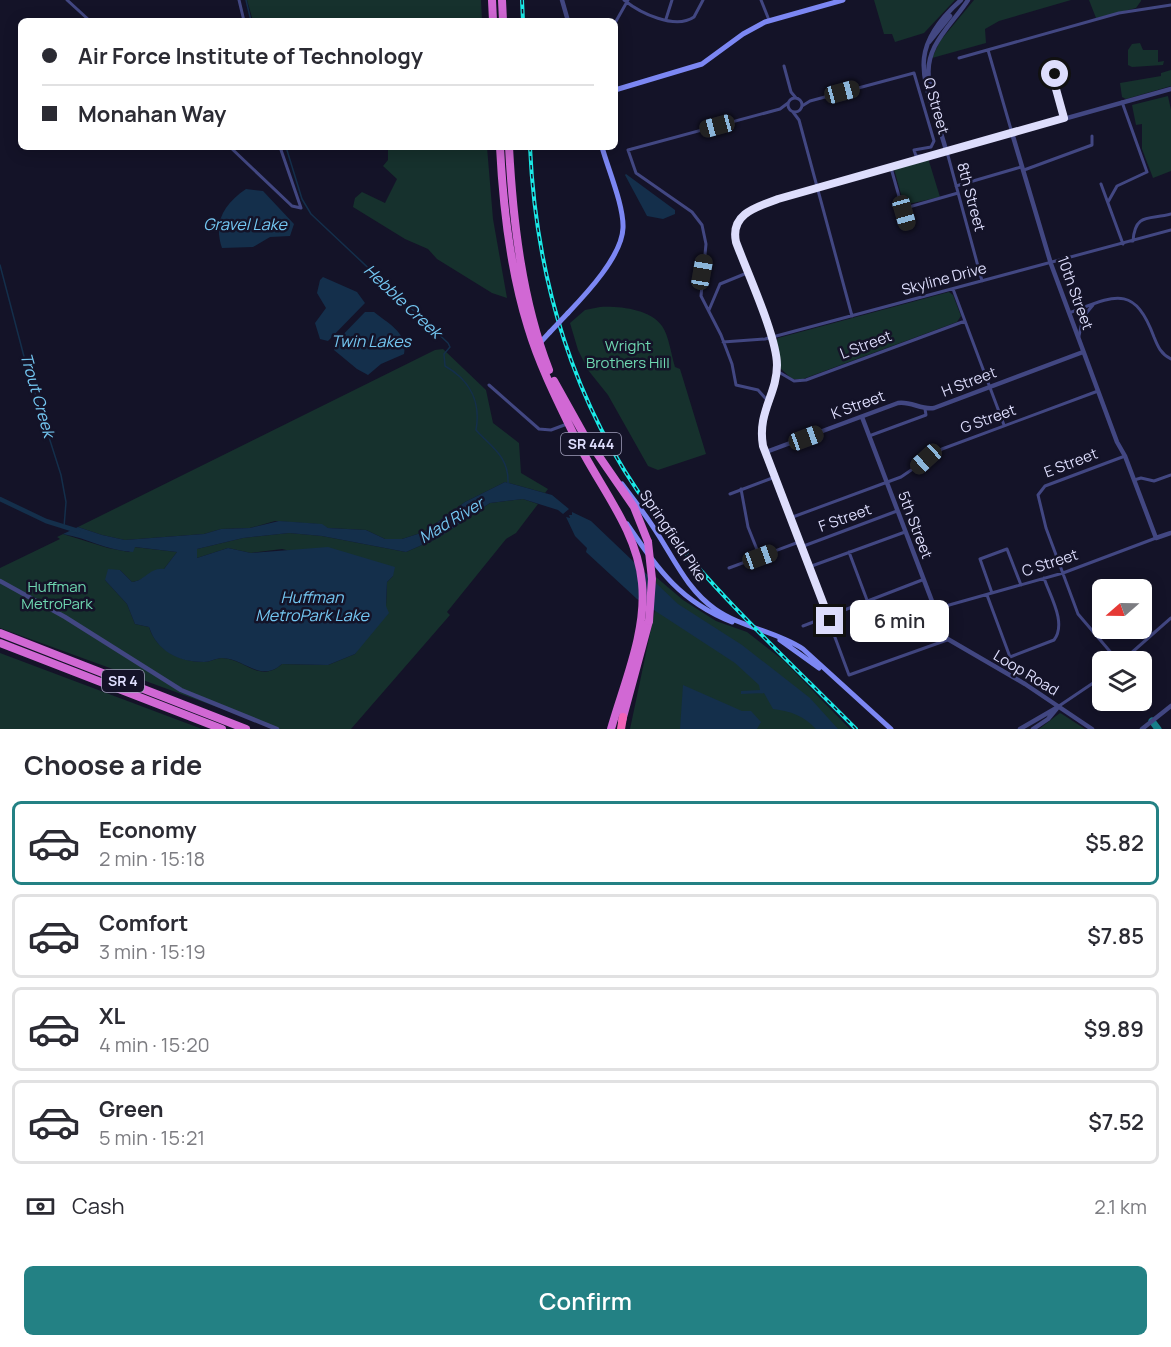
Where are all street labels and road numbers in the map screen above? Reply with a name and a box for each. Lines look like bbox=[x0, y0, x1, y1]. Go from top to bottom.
street label: Q Street bbox=[918, 75, 955, 137]
street label: 8th Street bbox=[952, 160, 991, 234]
street label: 10th Street bbox=[1052, 253, 1099, 333]
street label: Skyline Drive bbox=[899, 257, 989, 300]
street label: L Street bbox=[837, 325, 895, 364]
street label: H Street bbox=[938, 361, 999, 402]
street label: K Street bbox=[828, 385, 888, 424]
street label: G Street bbox=[957, 399, 1019, 438]
road number: SR 444 bbox=[561, 433, 621, 455]
street label: E Street bbox=[1041, 443, 1101, 482]
street label: Springfield Pike bbox=[635, 486, 712, 586]
street label: 5th Street bbox=[893, 488, 938, 562]
street label: F Street bbox=[816, 498, 874, 537]
street label: C Street bbox=[1019, 544, 1081, 581]
street label: Loop Road bbox=[990, 645, 1063, 700]
road number: SR 4 bbox=[102, 670, 144, 692]

